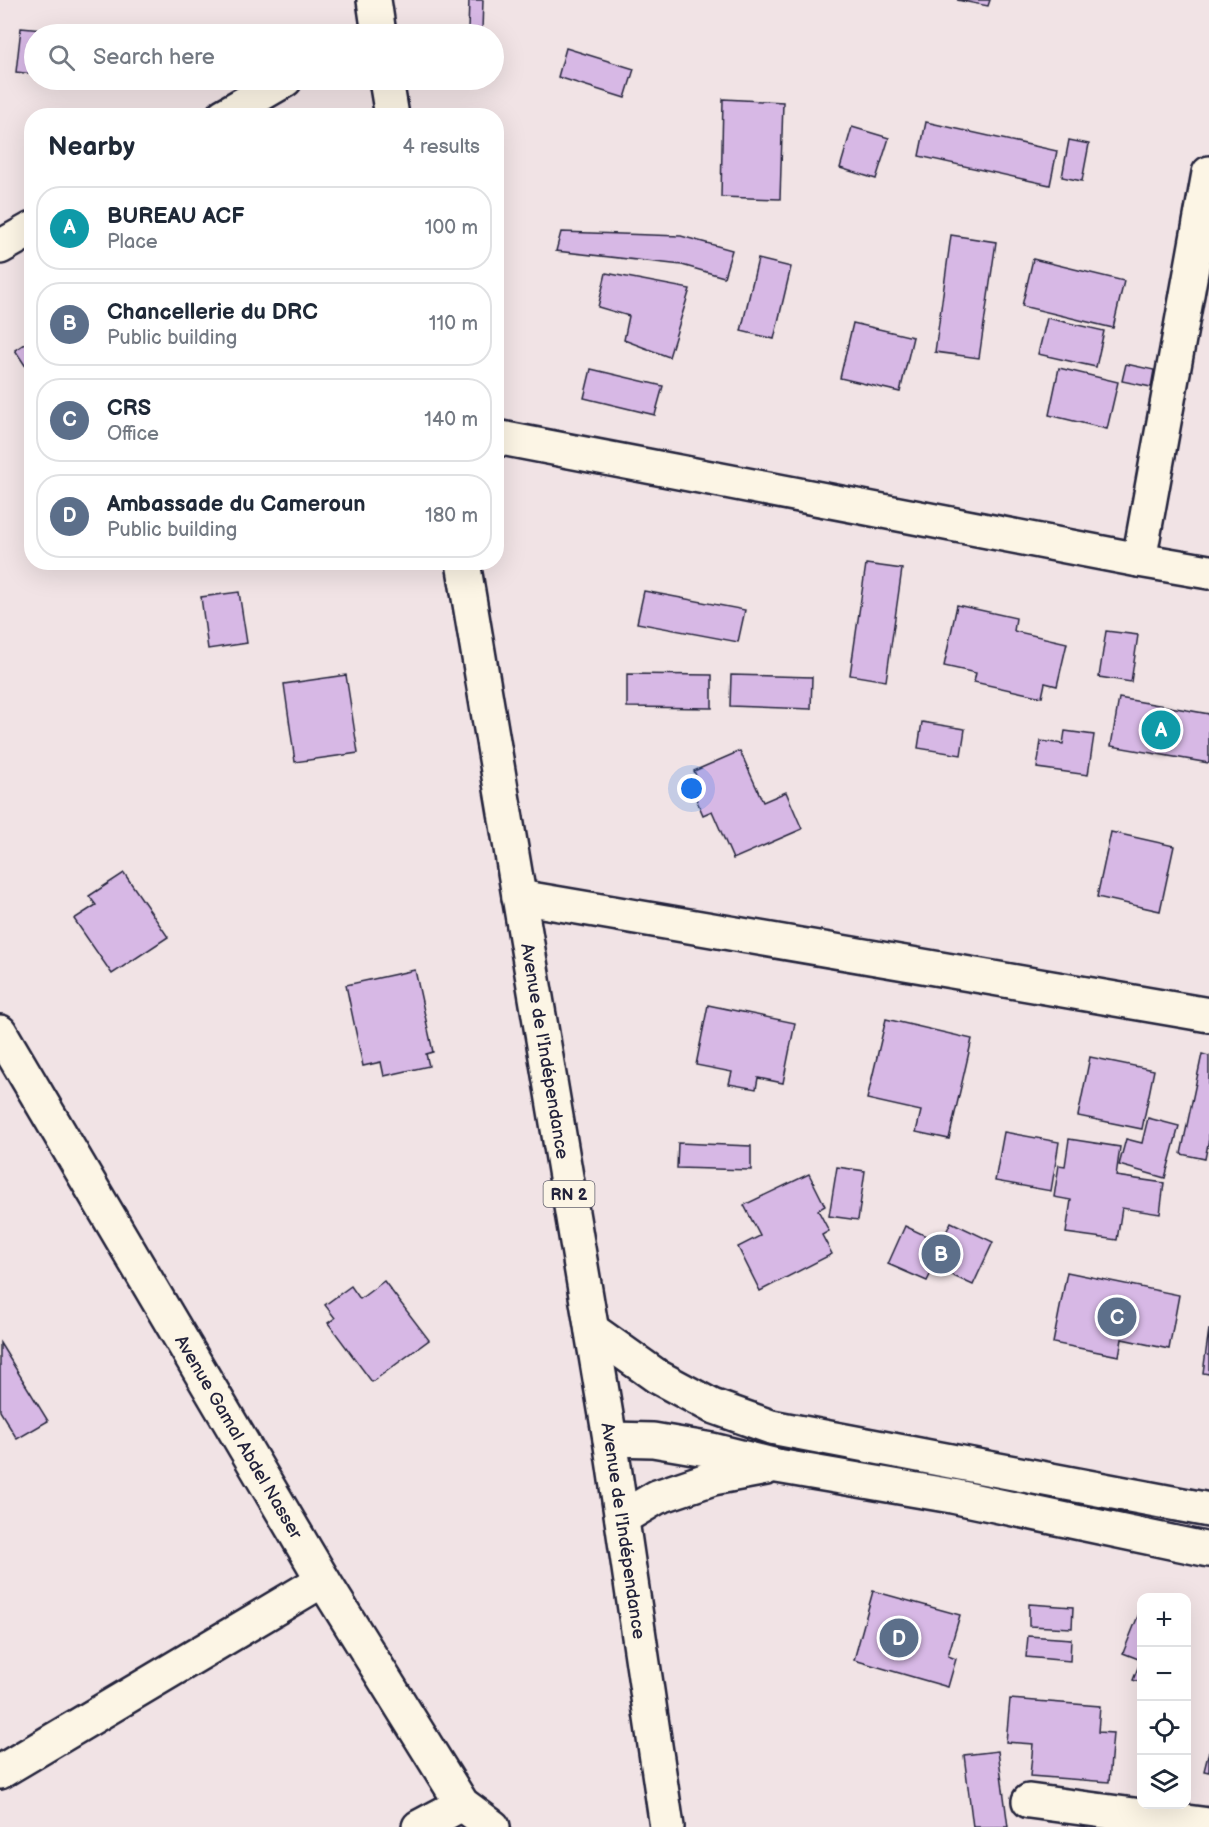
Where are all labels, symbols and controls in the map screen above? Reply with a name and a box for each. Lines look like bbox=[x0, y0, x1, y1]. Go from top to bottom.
search box bbox=[24, 24, 504, 90]
icon: search bbox=[45, 41, 78, 74]
text: Search here bbox=[93, 44, 215, 71]
text: Nearby bbox=[48, 132, 135, 163]
text: 4 results bbox=[402, 135, 480, 159]
text: BUREAU ACF bbox=[107, 203, 245, 230]
text: A bbox=[63, 216, 76, 240]
text: 100 m bbox=[425, 216, 478, 240]
text: Place bbox=[107, 230, 158, 254]
text: Chancellerie du DRC bbox=[107, 299, 318, 326]
text: B bbox=[62, 312, 77, 336]
text: 110 m bbox=[429, 312, 478, 336]
text: Public building bbox=[107, 326, 237, 350]
text: CRS bbox=[107, 395, 151, 422]
text: C bbox=[62, 408, 77, 432]
text: 140 m bbox=[424, 408, 478, 432]
text: Office bbox=[107, 422, 159, 446]
text: Ambassade du Cameroun bbox=[107, 491, 366, 518]
text: D bbox=[63, 504, 76, 528]
text: 180 m bbox=[425, 504, 478, 528]
text: Public building bbox=[107, 518, 237, 542]
pin: A bbox=[1142, 708, 1180, 752]
your location bbox=[677, 774, 706, 803]
street label: Avenue de l'Indépendance bbox=[516, 942, 573, 1161]
road number: RN 2 bbox=[544, 1181, 594, 1207]
pin: B bbox=[922, 1232, 960, 1276]
pin: C bbox=[1098, 1294, 1136, 1340]
street label: Avenue Gamal Abdel Nasser bbox=[170, 1332, 307, 1543]
street label: Avenue de l'Indépendance bbox=[596, 1421, 649, 1641]
map controls bbox=[1137, 1593, 1191, 1809]
button: + bbox=[1137, 1593, 1191, 1647]
pin: D bbox=[880, 1616, 918, 1660]
button: − bbox=[1137, 1647, 1191, 1701]
button: locate bbox=[1137, 1701, 1191, 1755]
button: layers bbox=[1137, 1755, 1191, 1809]

